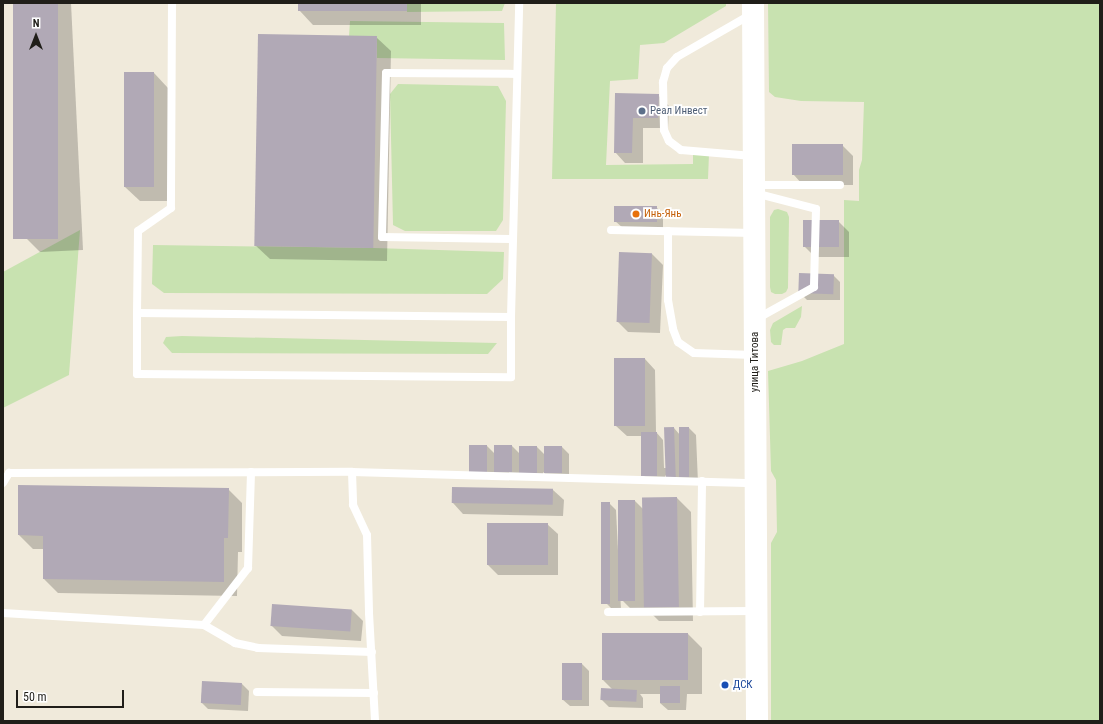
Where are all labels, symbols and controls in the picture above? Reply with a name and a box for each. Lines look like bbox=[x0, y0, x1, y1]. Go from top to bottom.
north arrow bbox=[16, 16, 56, 56]
text: N bbox=[33, 17, 39, 30]
place label: Реал Инвест bbox=[650, 104, 707, 118]
marker: Реал Инвест bbox=[637, 106, 647, 116]
place label: Инь-Янь bbox=[644, 207, 681, 221]
marker: Инь-Янь bbox=[631, 209, 641, 219]
street label: улица Титова bbox=[748, 332, 762, 392]
place label: ДСК bbox=[733, 678, 753, 692]
marker: ДСК bbox=[720, 680, 730, 690]
scale bar bbox=[18, 682, 126, 708]
text: 50 m bbox=[23, 690, 47, 704]

